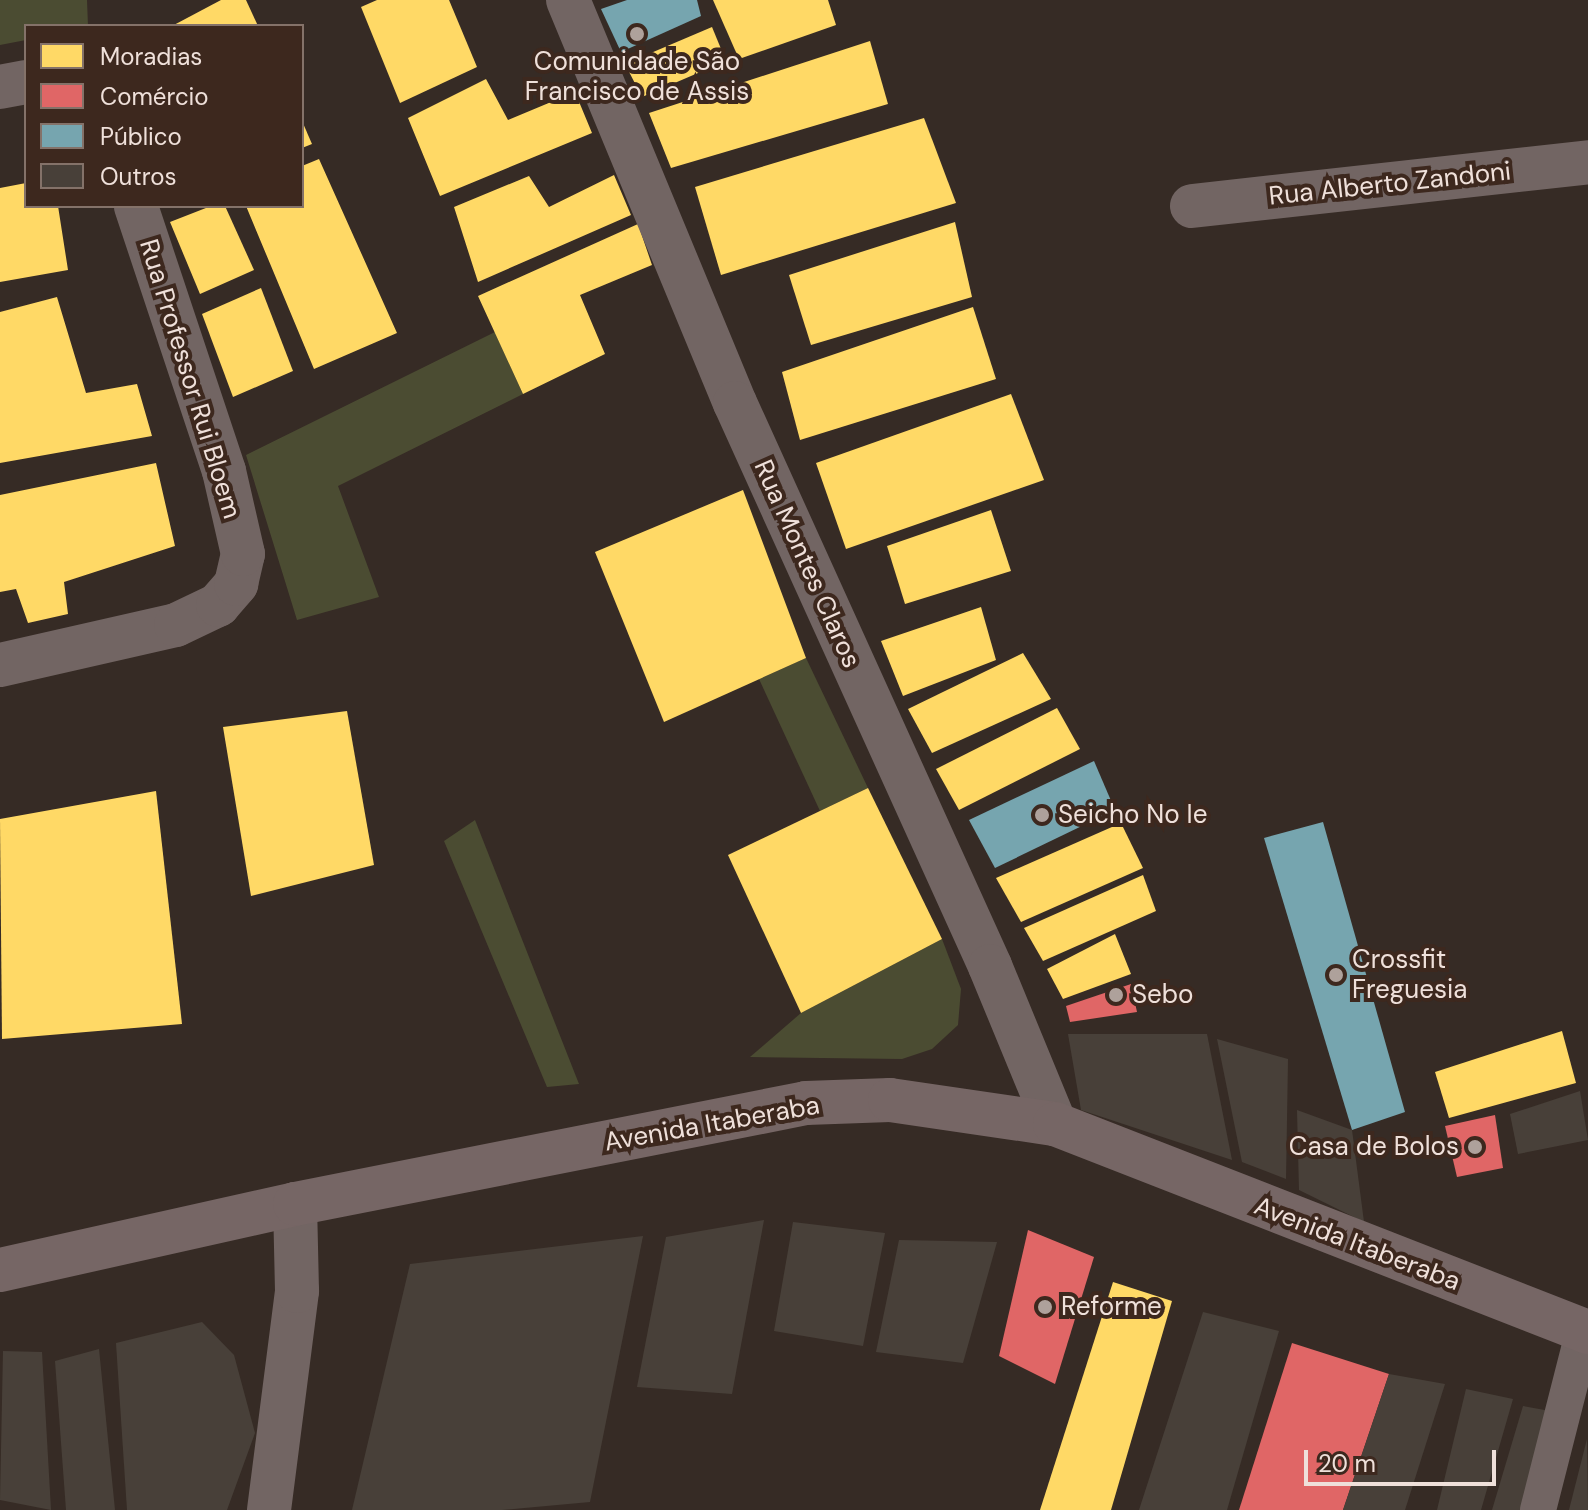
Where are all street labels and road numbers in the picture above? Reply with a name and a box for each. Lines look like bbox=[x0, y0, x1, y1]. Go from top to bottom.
street label: Rua Alberto Zandoni bbox=[1267, 156, 1513, 212]
street label: Rua Professor Rui Bloem bbox=[133, 236, 247, 522]
street label: Rua Montes Claros bbox=[747, 455, 867, 673]
street label: Avenida Itaberaba bbox=[602, 1090, 822, 1158]
street label: Avenida Itaberaba bbox=[1250, 1190, 1464, 1298]

